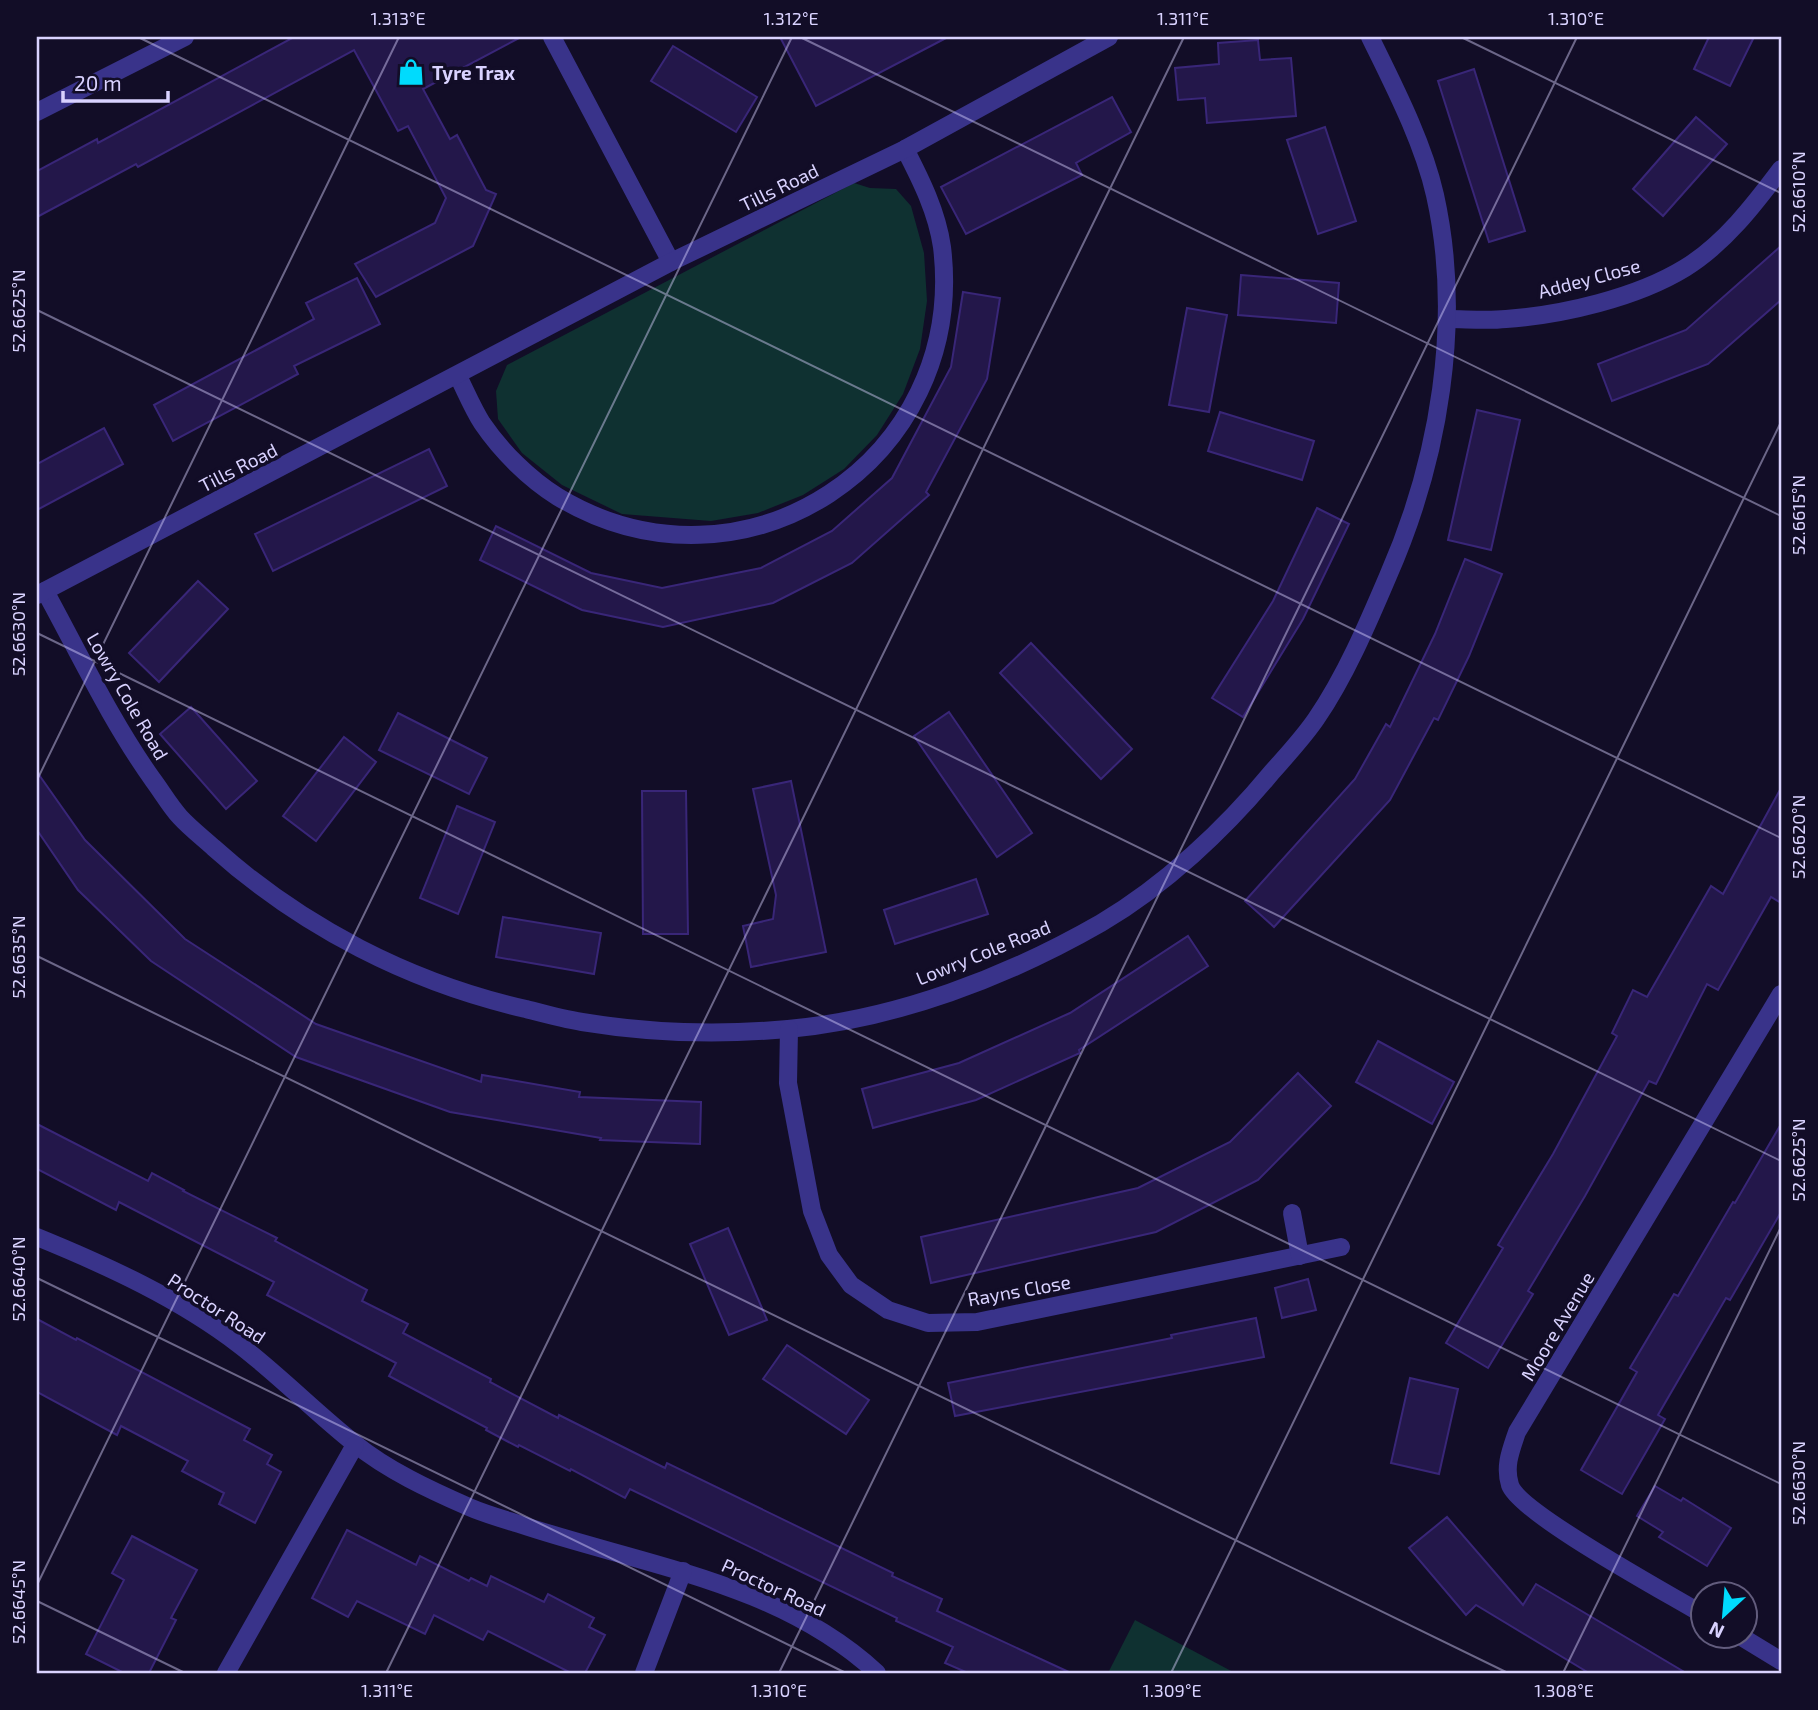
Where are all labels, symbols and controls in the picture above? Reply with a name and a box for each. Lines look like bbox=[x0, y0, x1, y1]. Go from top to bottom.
text: 1.313°E bbox=[370, 7, 426, 29]
text: 1.312°E bbox=[763, 7, 819, 29]
text: 1.311°E bbox=[1157, 7, 1209, 29]
text: 1.310°E bbox=[1548, 7, 1604, 29]
shop icon: Tyre Trax bbox=[396, 57, 426, 87]
scale bar bbox=[63, 60, 168, 104]
place label: Tyre Trax bbox=[432, 61, 515, 85]
text: 20 m bbox=[74, 70, 122, 95]
text: 52.6610°N bbox=[1787, 151, 1809, 233]
street label: Tills Road bbox=[736, 158, 822, 216]
street label: Addey Close bbox=[1535, 253, 1643, 303]
text: 52.6625°N bbox=[7, 269, 29, 353]
street label: Tills Road bbox=[195, 438, 281, 496]
text: 52.6615°N bbox=[1787, 475, 1809, 555]
text: 52.6630°N bbox=[7, 592, 29, 676]
street label: Lowry Cole Road bbox=[82, 628, 174, 764]
text: 52.6620°N bbox=[1787, 795, 1809, 879]
text: 52.6635°N bbox=[7, 915, 29, 999]
street label: Lowry Cole Road bbox=[912, 915, 1054, 989]
text: 52.6625°N bbox=[1787, 1118, 1809, 1202]
text: 52.6640°N bbox=[7, 1236, 29, 1322]
street label: Moore Avenue bbox=[1515, 1267, 1599, 1385]
street label: Proctor Road bbox=[164, 1268, 270, 1348]
street label: Rayns Close bbox=[966, 1270, 1072, 1310]
text: 52.6630°N bbox=[1787, 1441, 1809, 1525]
street label: Proctor Road bbox=[718, 1553, 830, 1621]
text: 52.6645°N bbox=[7, 1560, 29, 1644]
north arrow bbox=[1688, 1580, 1758, 1650]
text: N bbox=[1705, 1617, 1728, 1644]
text: 1.311°E bbox=[361, 1679, 413, 1701]
text: 1.310°E bbox=[751, 1679, 807, 1701]
text: 1.309°E bbox=[1142, 1679, 1202, 1701]
text: 1.308°E bbox=[1534, 1679, 1594, 1701]

